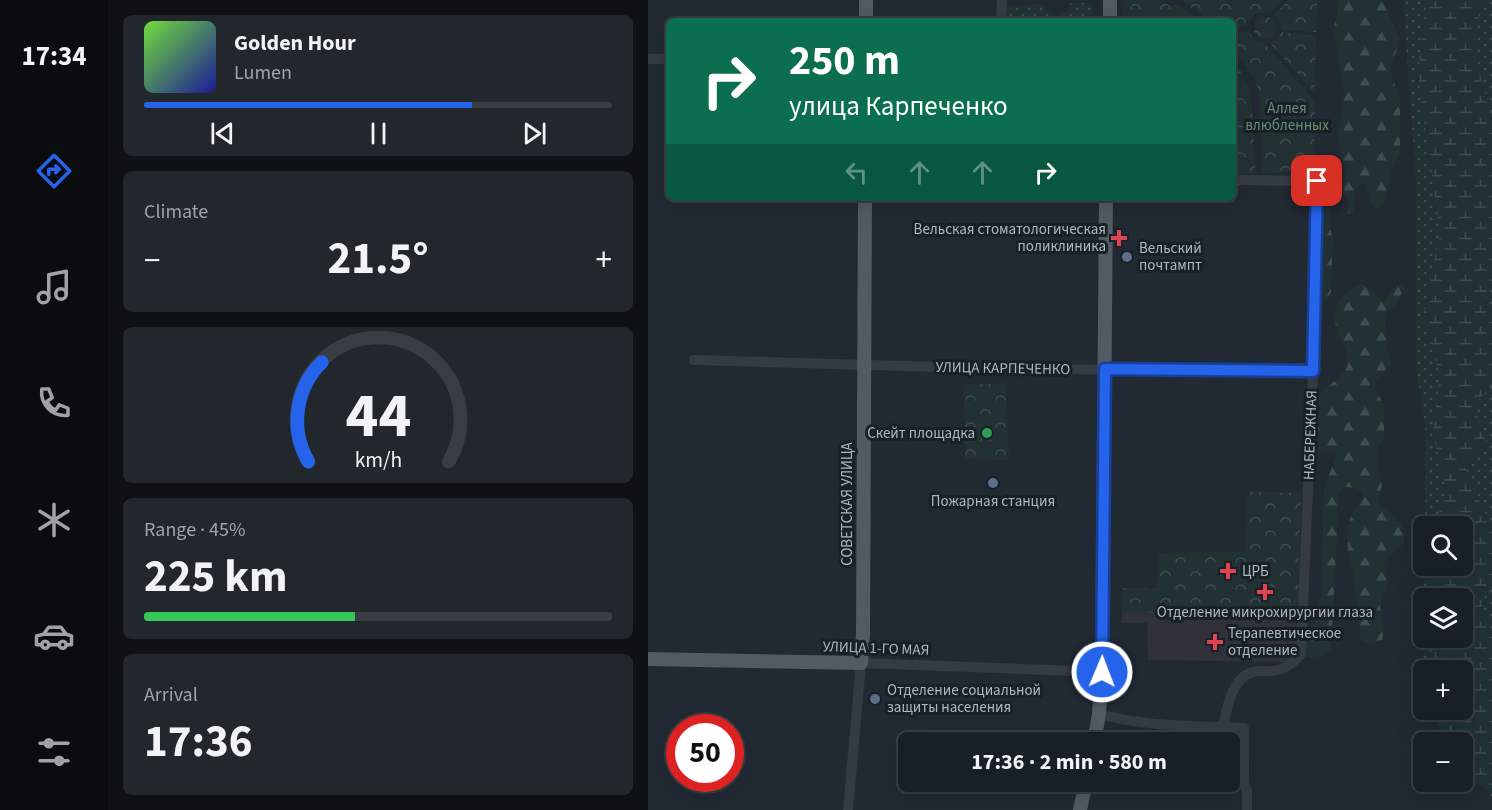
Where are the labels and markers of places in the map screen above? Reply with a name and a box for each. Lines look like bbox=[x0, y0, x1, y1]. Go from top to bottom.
pin bbox=[1291, 155, 1342, 206]
place label: Вельская стоматологическая поликлиника bbox=[914, 219, 1106, 257]
marker: Вельская стоматологическая поликлиника bbox=[1110, 229, 1128, 247]
place label: Вельский почтампт bbox=[1139, 238, 1202, 276]
marker: Вельский почтампт bbox=[1120, 250, 1134, 264]
place label: Скейт площадка bbox=[867, 423, 975, 444]
marker: Скейт площадка bbox=[980, 426, 994, 440]
marker: Пожарная станция bbox=[986, 476, 1000, 490]
place label: Пожарная станция bbox=[931, 491, 1055, 512]
place label: ЦРБ bbox=[1242, 561, 1269, 582]
marker: ЦРБ bbox=[1219, 562, 1237, 580]
marker: Отделение микрохирургии глаза bbox=[1256, 583, 1274, 601]
place label: Отделение микрохирургии глаза bbox=[1157, 602, 1373, 623]
place label: Терапевтическое отделение bbox=[1228, 623, 1341, 661]
marker: Терапевтическое отделение bbox=[1206, 633, 1224, 651]
place label: Отделение социальной защиты населения bbox=[887, 680, 1041, 718]
marker: Отделение социальной защиты населения bbox=[868, 692, 882, 706]

